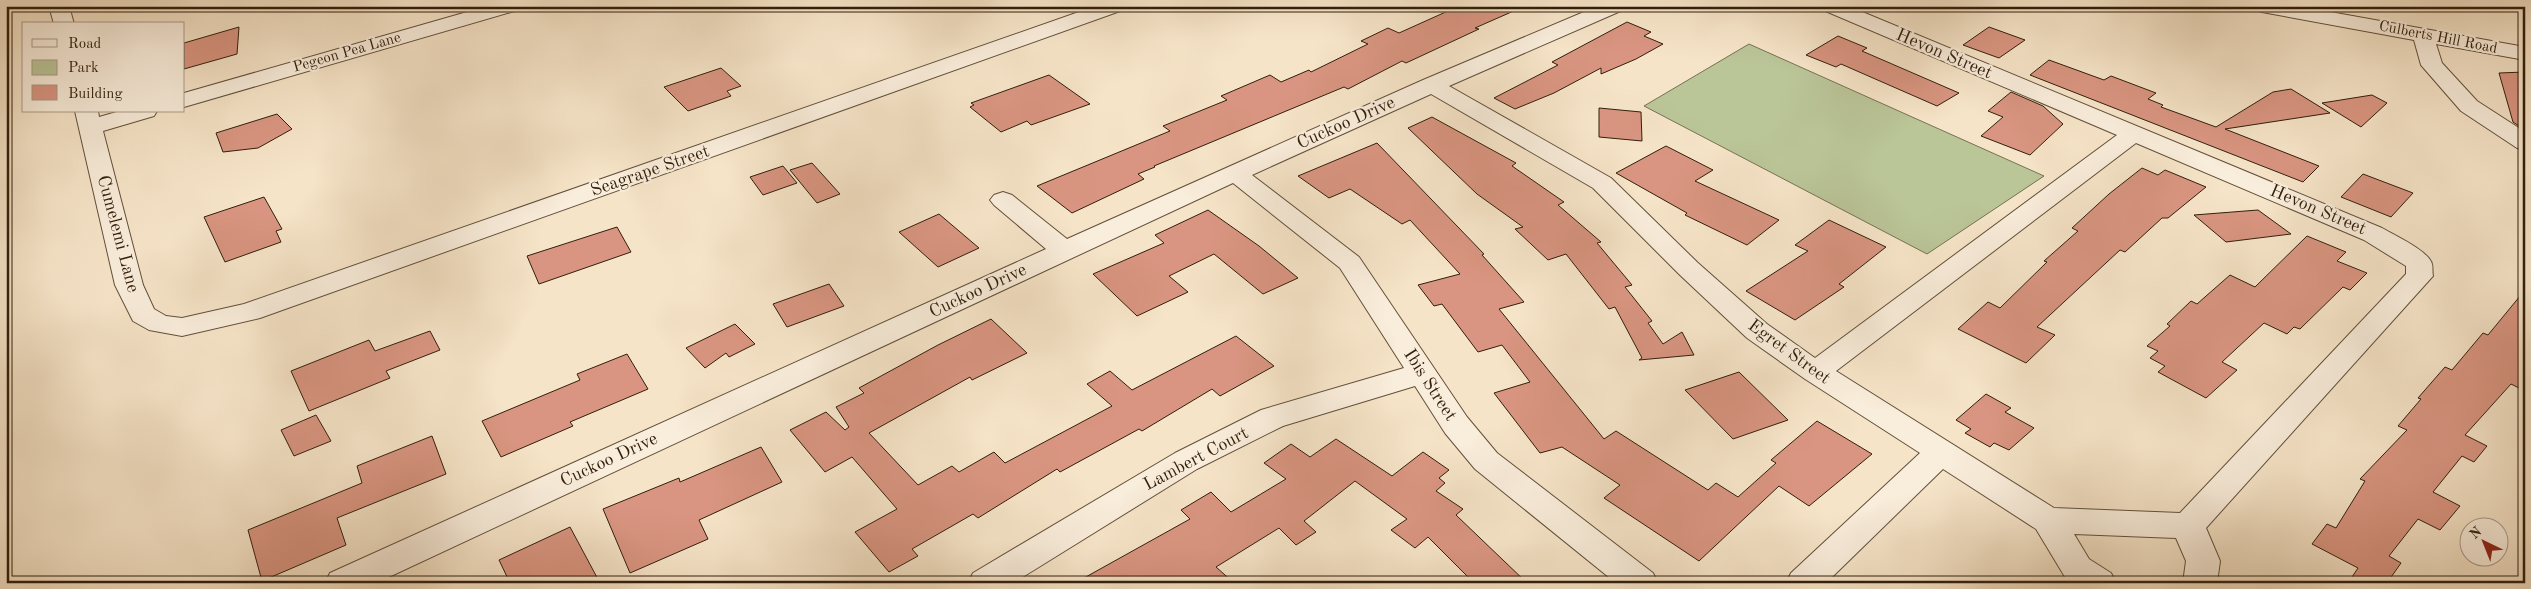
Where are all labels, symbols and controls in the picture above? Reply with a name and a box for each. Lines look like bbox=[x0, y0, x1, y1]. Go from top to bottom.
street label: Culberts Hill Road bbox=[2377, 19, 2499, 57]
legend bbox=[22, 22, 185, 112]
street label: Hevon Street bbox=[1893, 26, 1995, 82]
street label: Pegeon Pea Lane bbox=[291, 30, 403, 76]
text: Road bbox=[68, 37, 102, 52]
text: Park bbox=[68, 61, 99, 76]
text: Building bbox=[68, 87, 123, 102]
street label: Cuckoo Drive bbox=[1294, 93, 1398, 153]
street label: Seagrape Street bbox=[588, 142, 712, 200]
street label: Cumelemi Lane bbox=[94, 173, 142, 295]
street label: Hevon Street bbox=[2267, 182, 2369, 238]
street label: Cuckoo Drive bbox=[927, 261, 1029, 321]
street label: Egret Street bbox=[1745, 316, 1833, 388]
street label: Ibis Street bbox=[1400, 346, 1460, 424]
street label: Lambert Court bbox=[1141, 424, 1251, 494]
street label: Cuckoo Drive bbox=[558, 430, 660, 490]
north arrow bbox=[2458, 516, 2508, 566]
text: N bbox=[2467, 524, 2485, 542]

